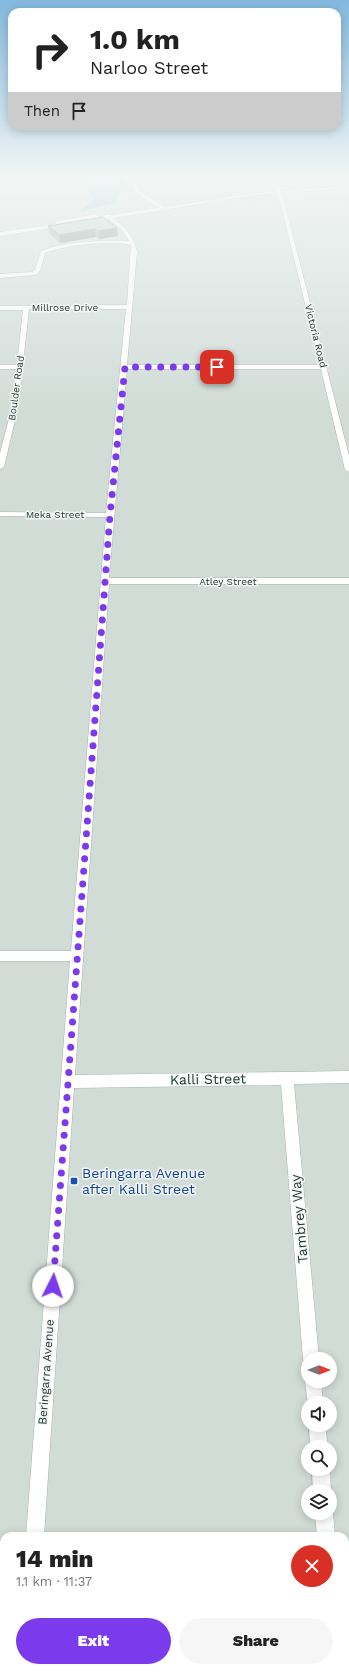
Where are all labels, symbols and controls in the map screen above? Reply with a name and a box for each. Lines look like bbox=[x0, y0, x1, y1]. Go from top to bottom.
text: 1.0 km bbox=[90, 23, 180, 56]
icon: right bbox=[24, 24, 76, 76]
text: Narloo Street bbox=[90, 57, 208, 78]
icon: arrive bbox=[68, 100, 90, 122]
text: Then bbox=[24, 102, 60, 120]
street label: Millrose Drive bbox=[32, 302, 99, 313]
street label: Victoria Road bbox=[303, 303, 329, 369]
pin bbox=[200, 350, 234, 384]
street label: Boulder Road bbox=[6, 355, 26, 421]
icon: arrive bbox=[206, 356, 228, 378]
street label: Meka Street bbox=[26, 509, 85, 520]
street label: Atley Street bbox=[199, 576, 258, 587]
street label: Kalli Street bbox=[170, 1070, 246, 1088]
place label: Beringarra Avenue after Kalli Street bbox=[82, 1165, 205, 1197]
street label: Tambrey Way bbox=[287, 1173, 311, 1264]
marker: Beringarra Avenue after Kalli Street bbox=[69, 1176, 79, 1186]
position arrow bbox=[32, 1265, 74, 1307]
street label: Beringarra Avenue bbox=[35, 1319, 57, 1425]
north arrow bbox=[301, 1352, 337, 1388]
map controls bbox=[301, 1352, 337, 1520]
button: sound bbox=[301, 1396, 337, 1432]
button: search bbox=[301, 1440, 337, 1476]
button: layers bbox=[301, 1484, 337, 1520]
text: 14 min bbox=[16, 1545, 94, 1573]
button: close bbox=[291, 1545, 333, 1587]
text: 1.1 km · 11:37 bbox=[16, 1574, 92, 1589]
button: Exit bbox=[16, 1618, 171, 1664]
button: Share bbox=[179, 1618, 333, 1664]

